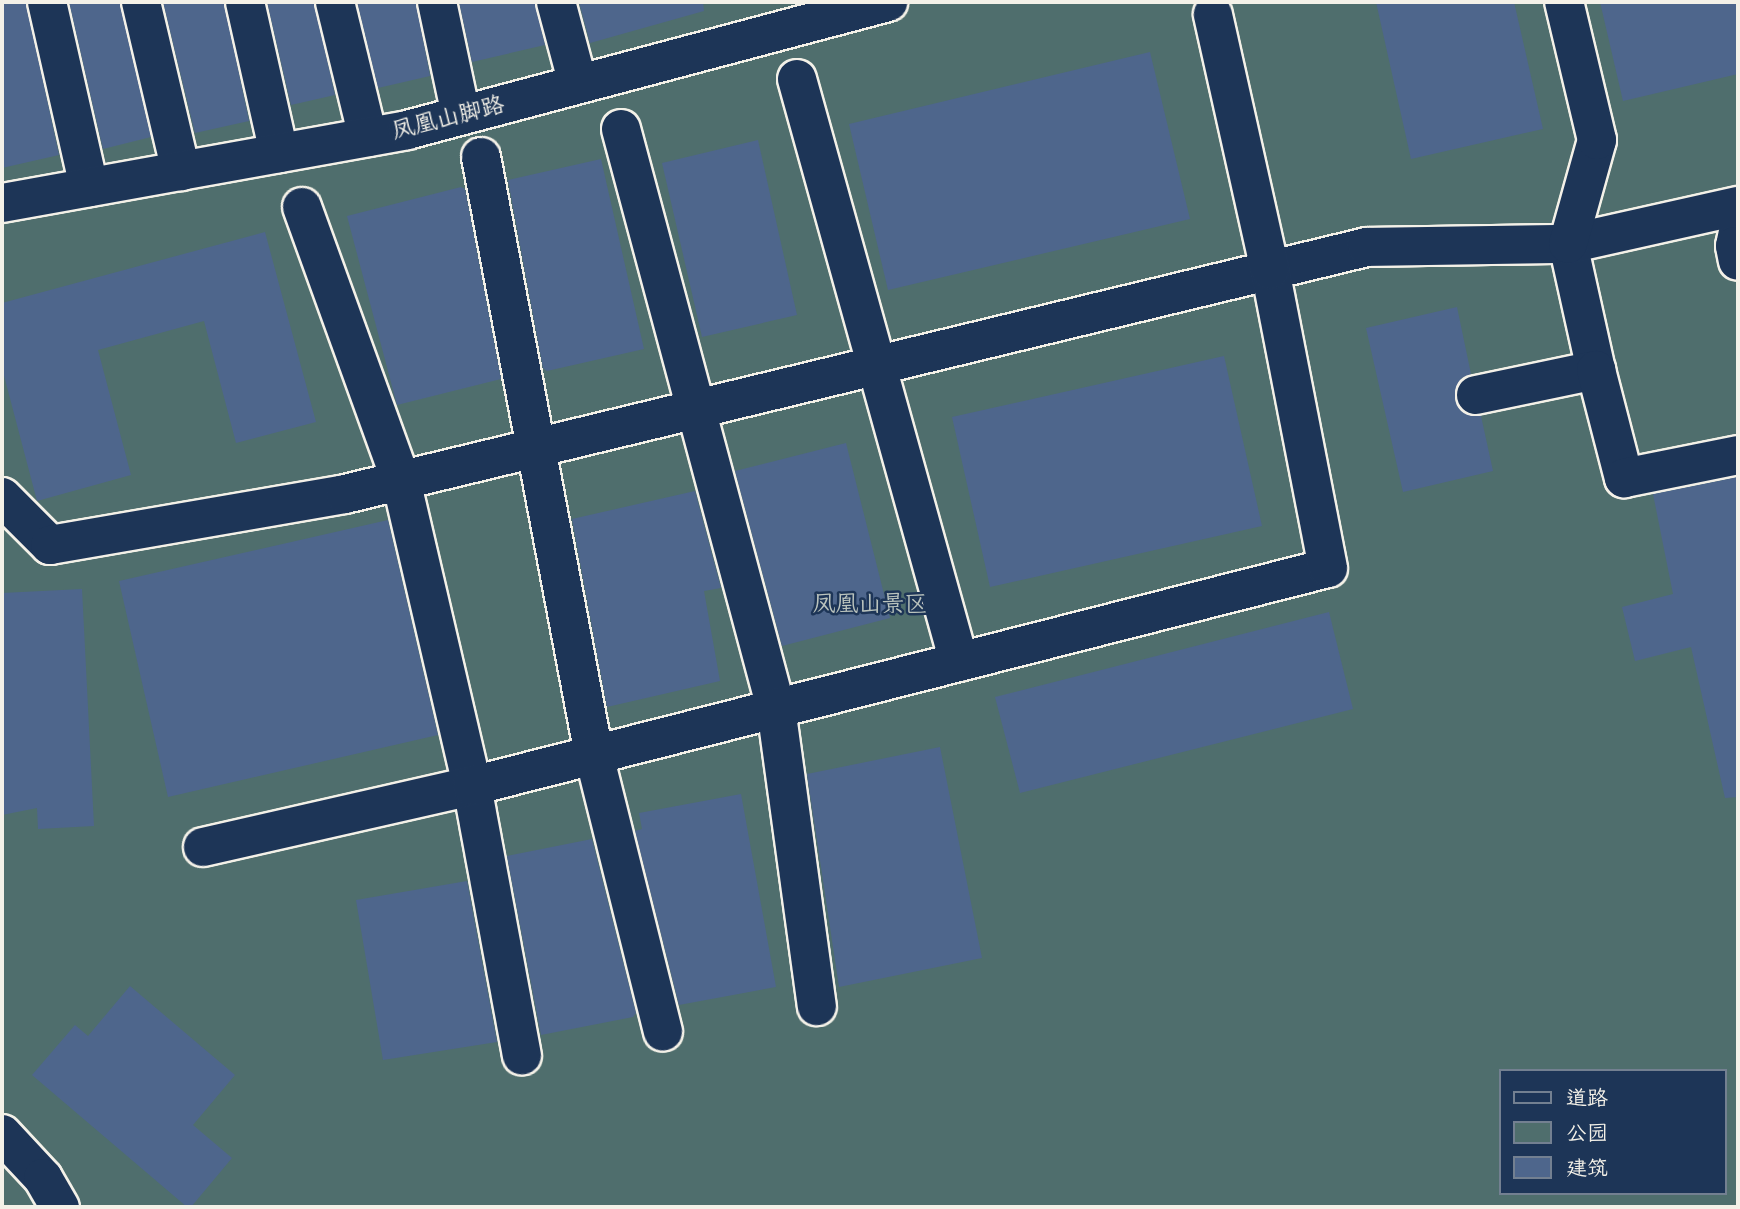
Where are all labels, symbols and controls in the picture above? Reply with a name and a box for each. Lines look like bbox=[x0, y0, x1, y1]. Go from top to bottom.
street label: 凤凰山脚路 bbox=[389, 91, 507, 145]
park label: 凤凰山景区 bbox=[813, 590, 927, 618]
legend bbox=[1498, 1069, 1726, 1195]
text: 道路 bbox=[1566, 1079, 1608, 1117]
text: 公园 bbox=[1566, 1114, 1608, 1152]
text: 建筑 bbox=[1566, 1149, 1608, 1187]

